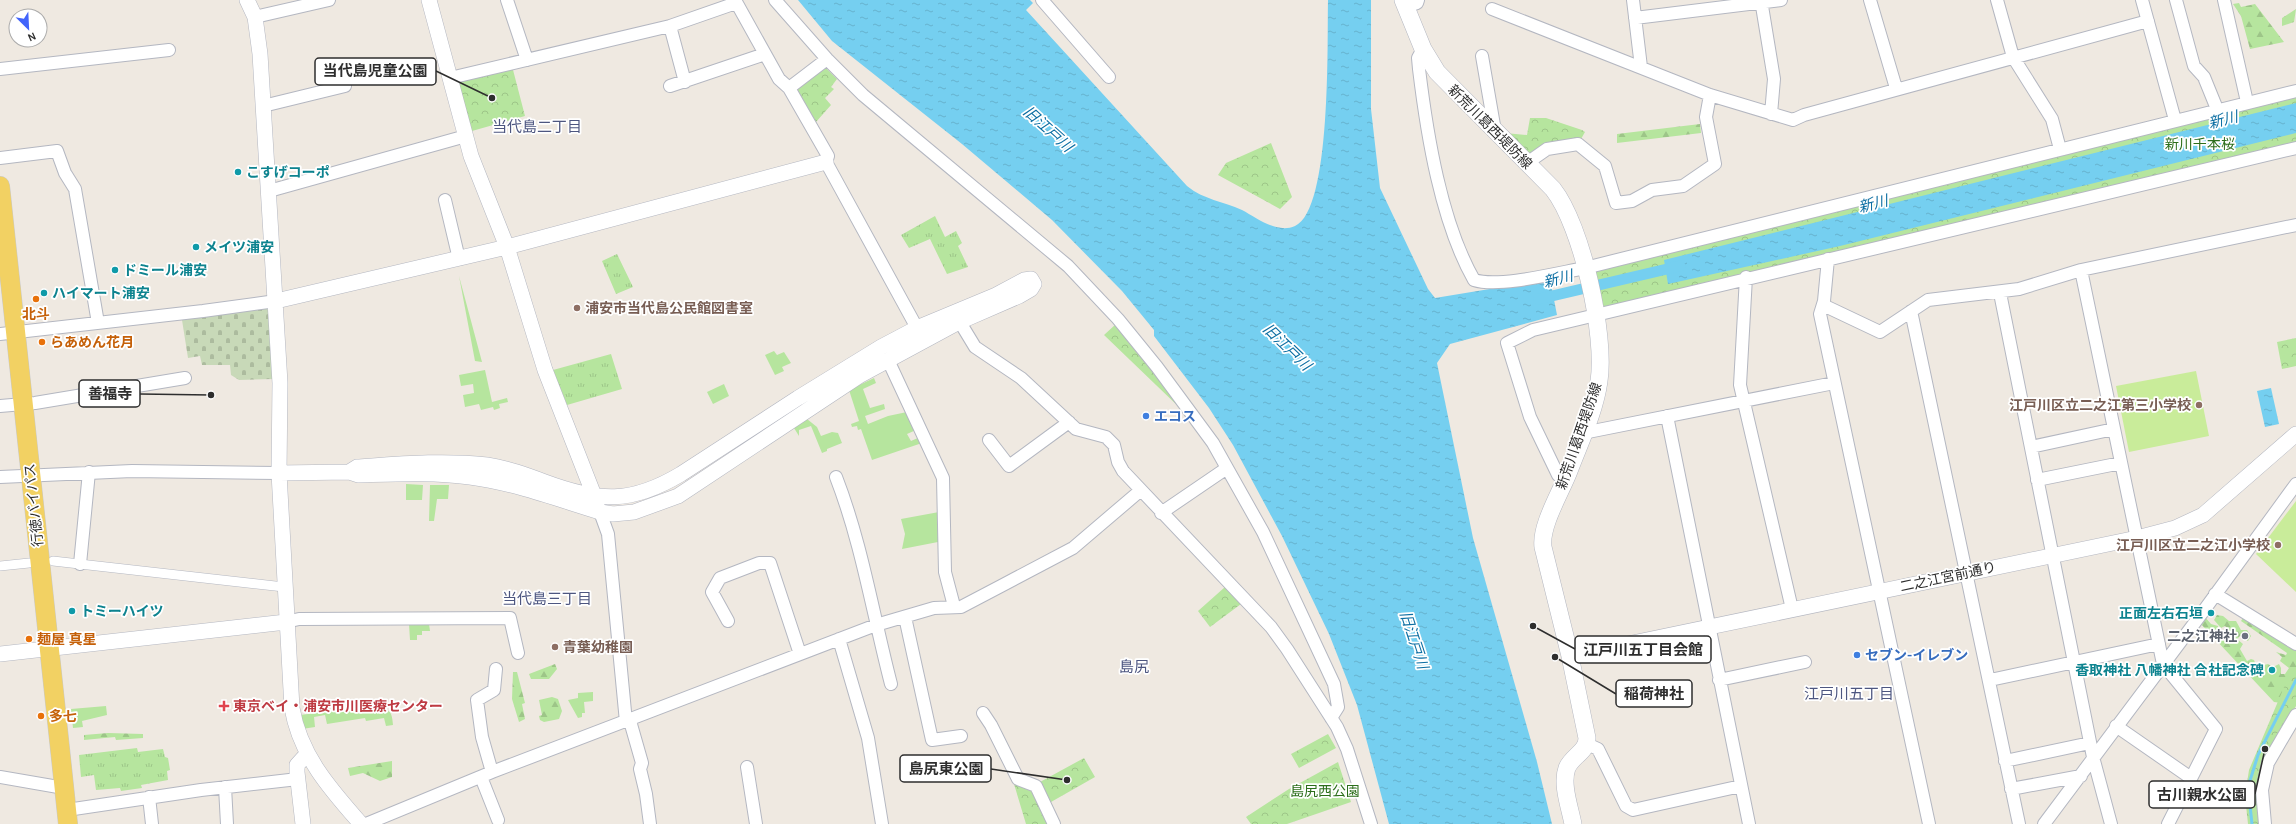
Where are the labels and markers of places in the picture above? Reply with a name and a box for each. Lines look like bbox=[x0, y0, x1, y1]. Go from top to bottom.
callout: 当代島児童公園 bbox=[315, 58, 436, 85]
place label: こすげコーポ bbox=[246, 164, 330, 181]
marker: こすげコーポ bbox=[233, 167, 243, 177]
place label: メイツ浦安 bbox=[204, 239, 274, 256]
marker: メイツ浦安 bbox=[191, 242, 201, 252]
place label: ドミール浦安 bbox=[123, 262, 207, 279]
marker: ドミール浦安 bbox=[110, 265, 120, 275]
place label: ハイマート浦安 bbox=[52, 285, 150, 302]
marker: ハイマート浦安 bbox=[39, 288, 49, 298]
marker: 北斗 bbox=[31, 294, 41, 304]
place label: 浦安市当代島公民館図書室 bbox=[585, 300, 753, 317]
marker: 浦安市当代島公民館図書室 bbox=[572, 303, 582, 313]
place label: 北斗 bbox=[22, 306, 50, 323]
place label: らあめん花月 bbox=[50, 334, 134, 351]
marker: らあめん花月 bbox=[37, 337, 47, 347]
callout: 善福寺 bbox=[79, 380, 140, 407]
place label: 江戸川区立二之江第三小学校 bbox=[2009, 397, 2191, 414]
marker: 江戸川区立二之江第三小学校 bbox=[2194, 400, 2204, 410]
place label: エコス bbox=[1154, 408, 1196, 425]
marker: エコス bbox=[1141, 411, 1151, 421]
place label: 江戸川区立二之江小学校 bbox=[2116, 537, 2270, 554]
marker: 江戸川区立二之江小学校 bbox=[2273, 540, 2283, 550]
place label: トミーハイツ bbox=[80, 603, 163, 620]
place label: 正面左右石垣 bbox=[2119, 605, 2203, 622]
marker: トミーハイツ bbox=[67, 606, 77, 616]
marker: 正面左右石垣 bbox=[2206, 608, 2216, 618]
place label: 二之江神社 bbox=[2167, 628, 2237, 645]
place label: 麺屋 真星 bbox=[37, 631, 97, 648]
marker: 二之江神社 bbox=[2240, 631, 2250, 641]
marker: 麺屋 真星 bbox=[24, 634, 34, 644]
callout: 江戸川五丁目会館 bbox=[1575, 636, 1711, 663]
place label: 青葉幼稚園 bbox=[563, 639, 633, 656]
marker: 青葉幼稚園 bbox=[550, 642, 560, 652]
place label: セブン-イレブン bbox=[1865, 647, 1968, 664]
marker: セブン-イレブン bbox=[1852, 650, 1862, 660]
place label: 香取神社 八幡神社 合社記念碑 bbox=[2075, 662, 2264, 679]
marker: 香取神社 八幡神社 合社記念碑 bbox=[2267, 665, 2277, 675]
callout: 稲荷神社 bbox=[1616, 680, 1692, 707]
place label: 東京ベイ・浦安市川医療センター bbox=[233, 698, 443, 715]
marker: 東京ベイ・浦安市川医療センター bbox=[218, 700, 230, 712]
place label: 多七 bbox=[49, 708, 77, 725]
marker: 多七 bbox=[36, 711, 46, 721]
callout: 島尻東公園 bbox=[900, 755, 991, 782]
callout: 古川親水公園 bbox=[2149, 781, 2255, 808]

